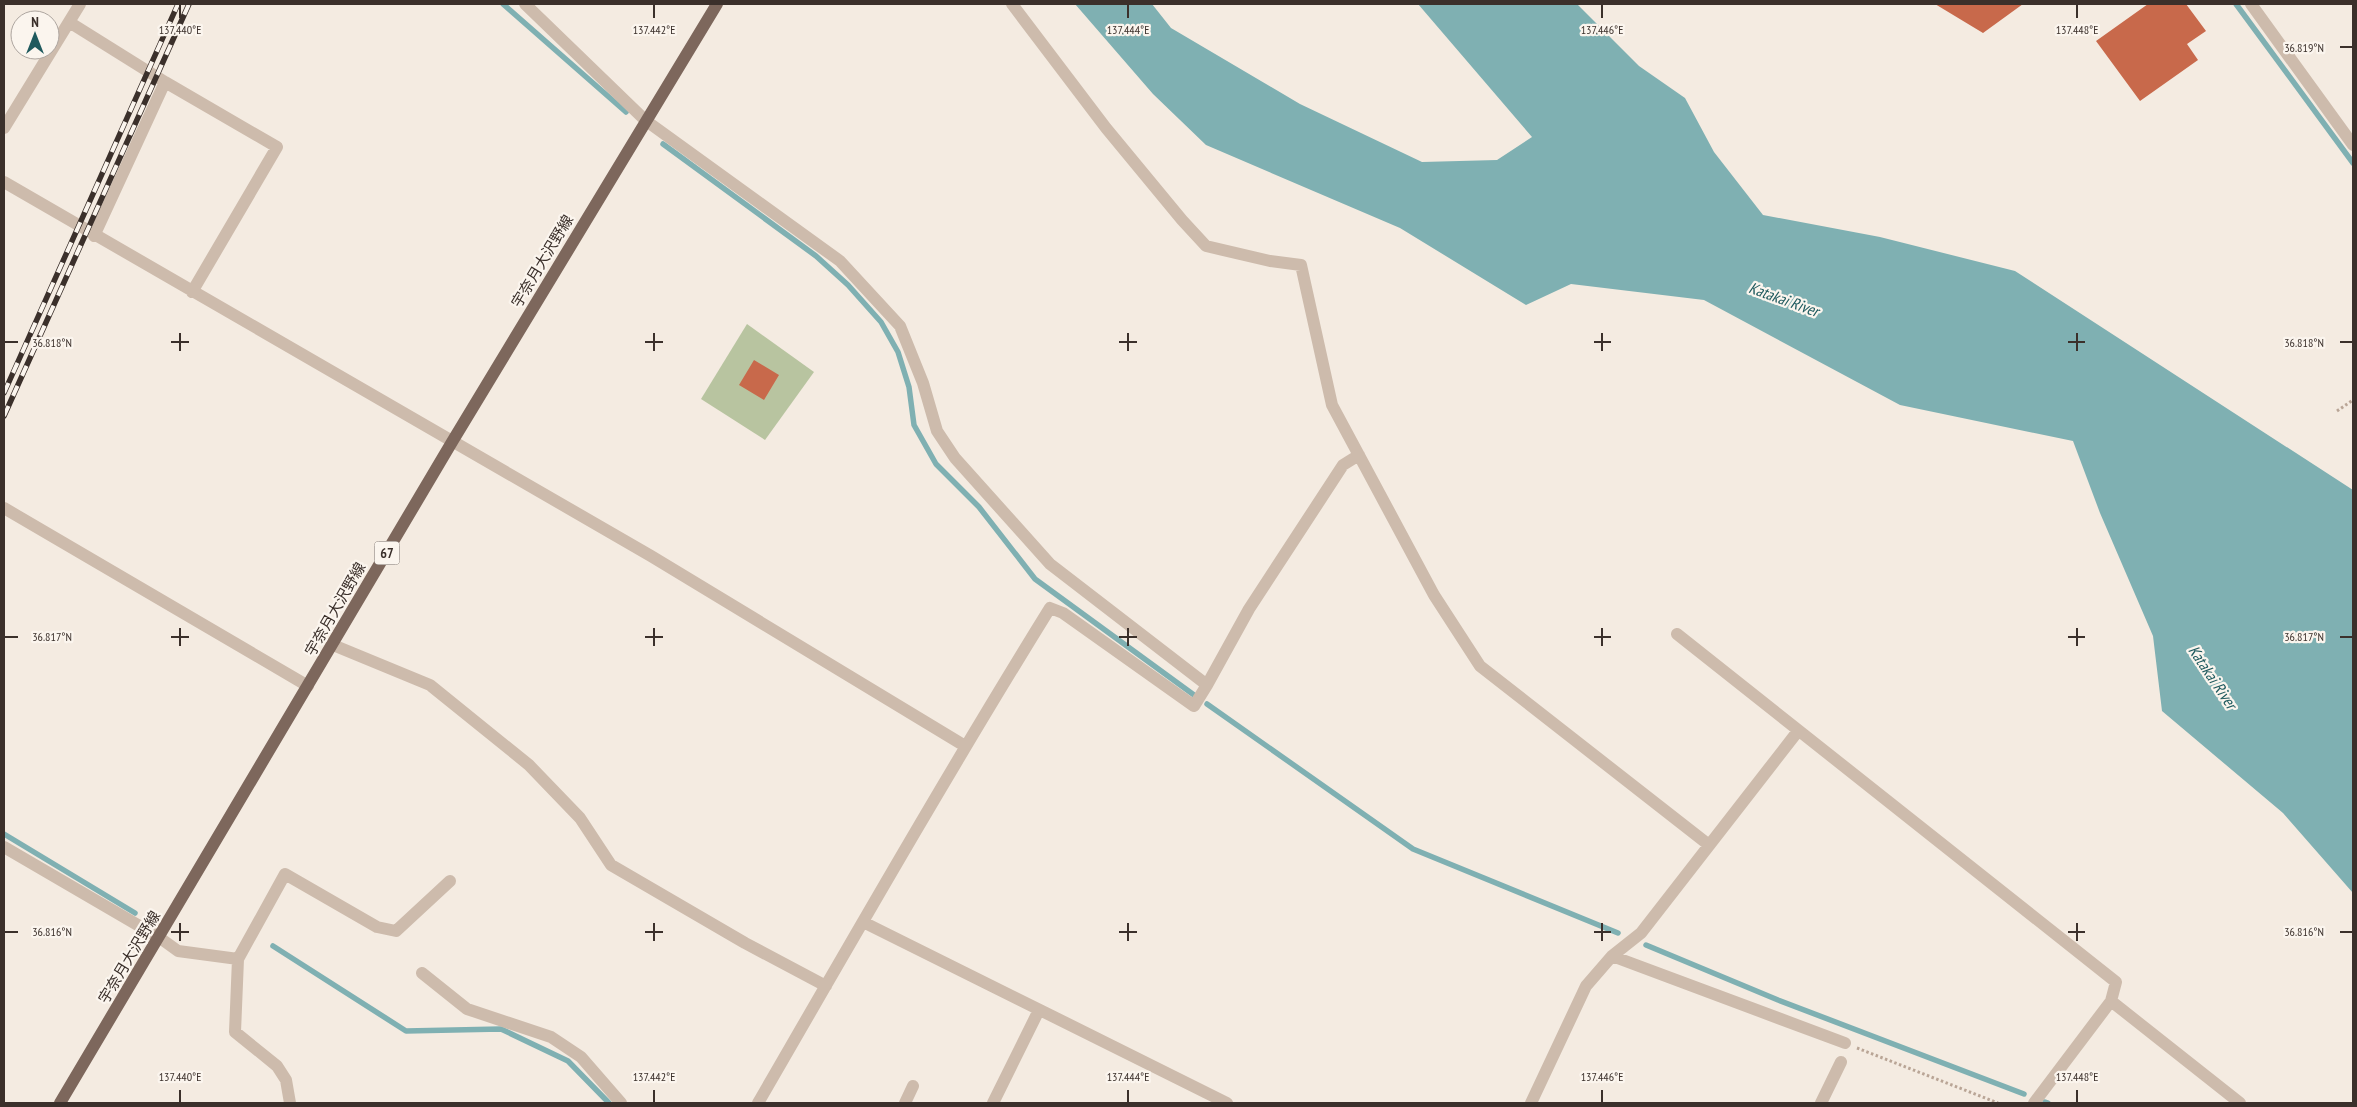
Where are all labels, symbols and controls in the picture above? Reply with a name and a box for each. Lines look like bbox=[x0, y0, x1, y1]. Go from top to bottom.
north arrow bbox=[10, 10, 60, 60]
text: N bbox=[31, 13, 39, 31]
text: 137.440°E bbox=[159, 22, 201, 37]
text: 137.442°E bbox=[633, 22, 675, 37]
text: 137.444°E bbox=[1107, 22, 1149, 37]
text: 137.446°E bbox=[1581, 22, 1623, 37]
text: 137.448°E bbox=[2056, 22, 2098, 37]
text: 36.819°N bbox=[2284, 40, 2324, 55]
street label: 宇奈月大沢野線 bbox=[507, 211, 577, 311]
water label: Katakai River bbox=[1746, 277, 1824, 322]
text: 36.818°N bbox=[32, 335, 72, 350]
text: 36.818°N bbox=[2284, 335, 2324, 350]
road number: 67 bbox=[374, 542, 400, 564]
street label: 宇奈月大沢野線 bbox=[301, 559, 369, 659]
text: 36.817°N bbox=[32, 629, 72, 644]
text: 36.817°N bbox=[2284, 629, 2324, 644]
water label: Katakai River bbox=[2184, 641, 2243, 715]
street label: 宇奈月大沢野線 bbox=[94, 907, 164, 1007]
text: 36.816°N bbox=[32, 924, 72, 939]
text: 36.816°N bbox=[2284, 924, 2324, 939]
text: 137.440°E bbox=[159, 1069, 201, 1084]
text: 137.442°E bbox=[633, 1069, 675, 1084]
text: 137.444°E bbox=[1107, 1069, 1149, 1084]
text: 137.446°E bbox=[1581, 1069, 1623, 1084]
text: 137.448°E bbox=[2056, 1069, 2098, 1084]

